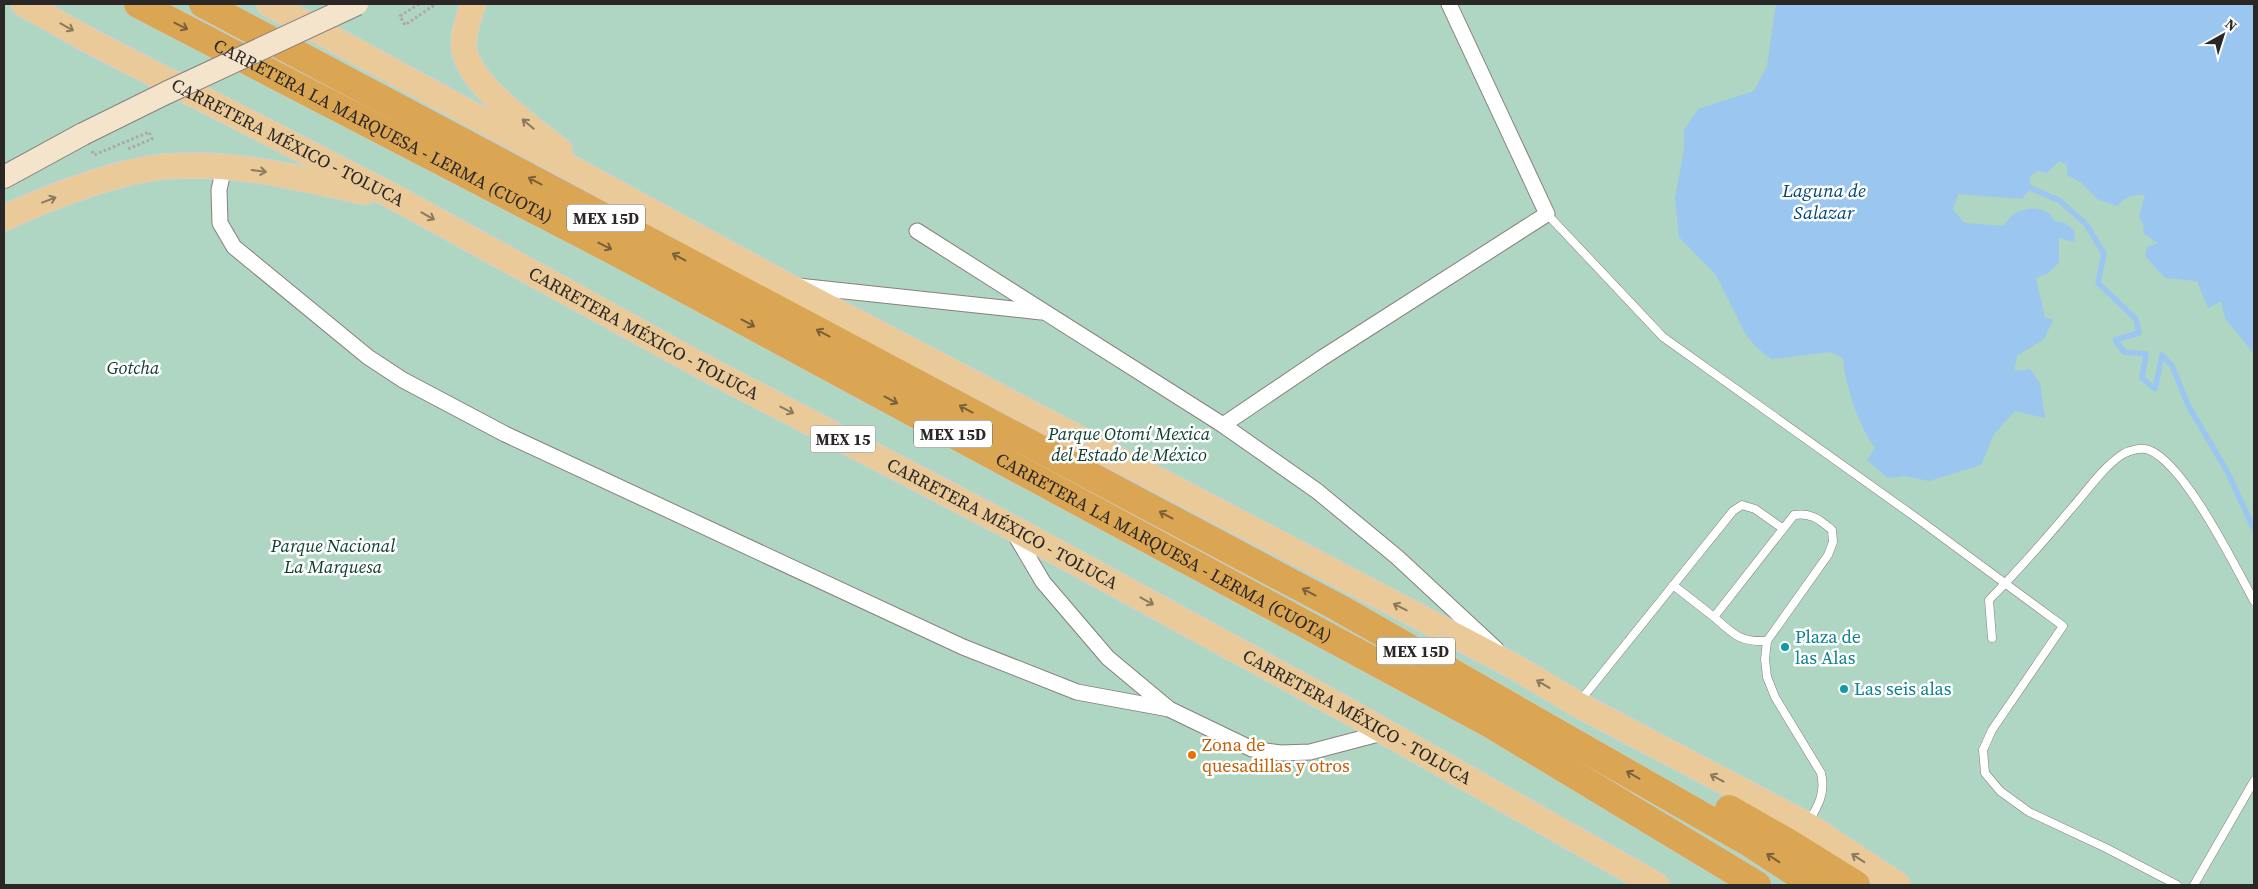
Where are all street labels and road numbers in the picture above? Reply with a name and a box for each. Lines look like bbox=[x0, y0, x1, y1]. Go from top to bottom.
street label: CARRETERA LA MARQUESA - LERMA (CUOTA) bbox=[209, 32, 557, 229]
street label: CARRETERA MÉXICO - TOLUCA bbox=[167, 72, 409, 212]
road number: MEX 15D bbox=[567, 204, 645, 232]
street label: CARRETERA MÉXICO - TOLUCA bbox=[524, 260, 764, 406]
road number: MEX 15D bbox=[914, 420, 992, 448]
road number: MEX 15 bbox=[810, 426, 876, 452]
street label: CARRETERA LA MARQUESA - LERMA (CUOTA) bbox=[991, 446, 1337, 648]
street label: CARRETERA MÉXICO - TOLUCA bbox=[883, 452, 1123, 595]
road number: MEX 15D bbox=[1377, 637, 1455, 664]
street label: CARRETERA MÉXICO - TOLUCA bbox=[1238, 643, 1477, 790]

